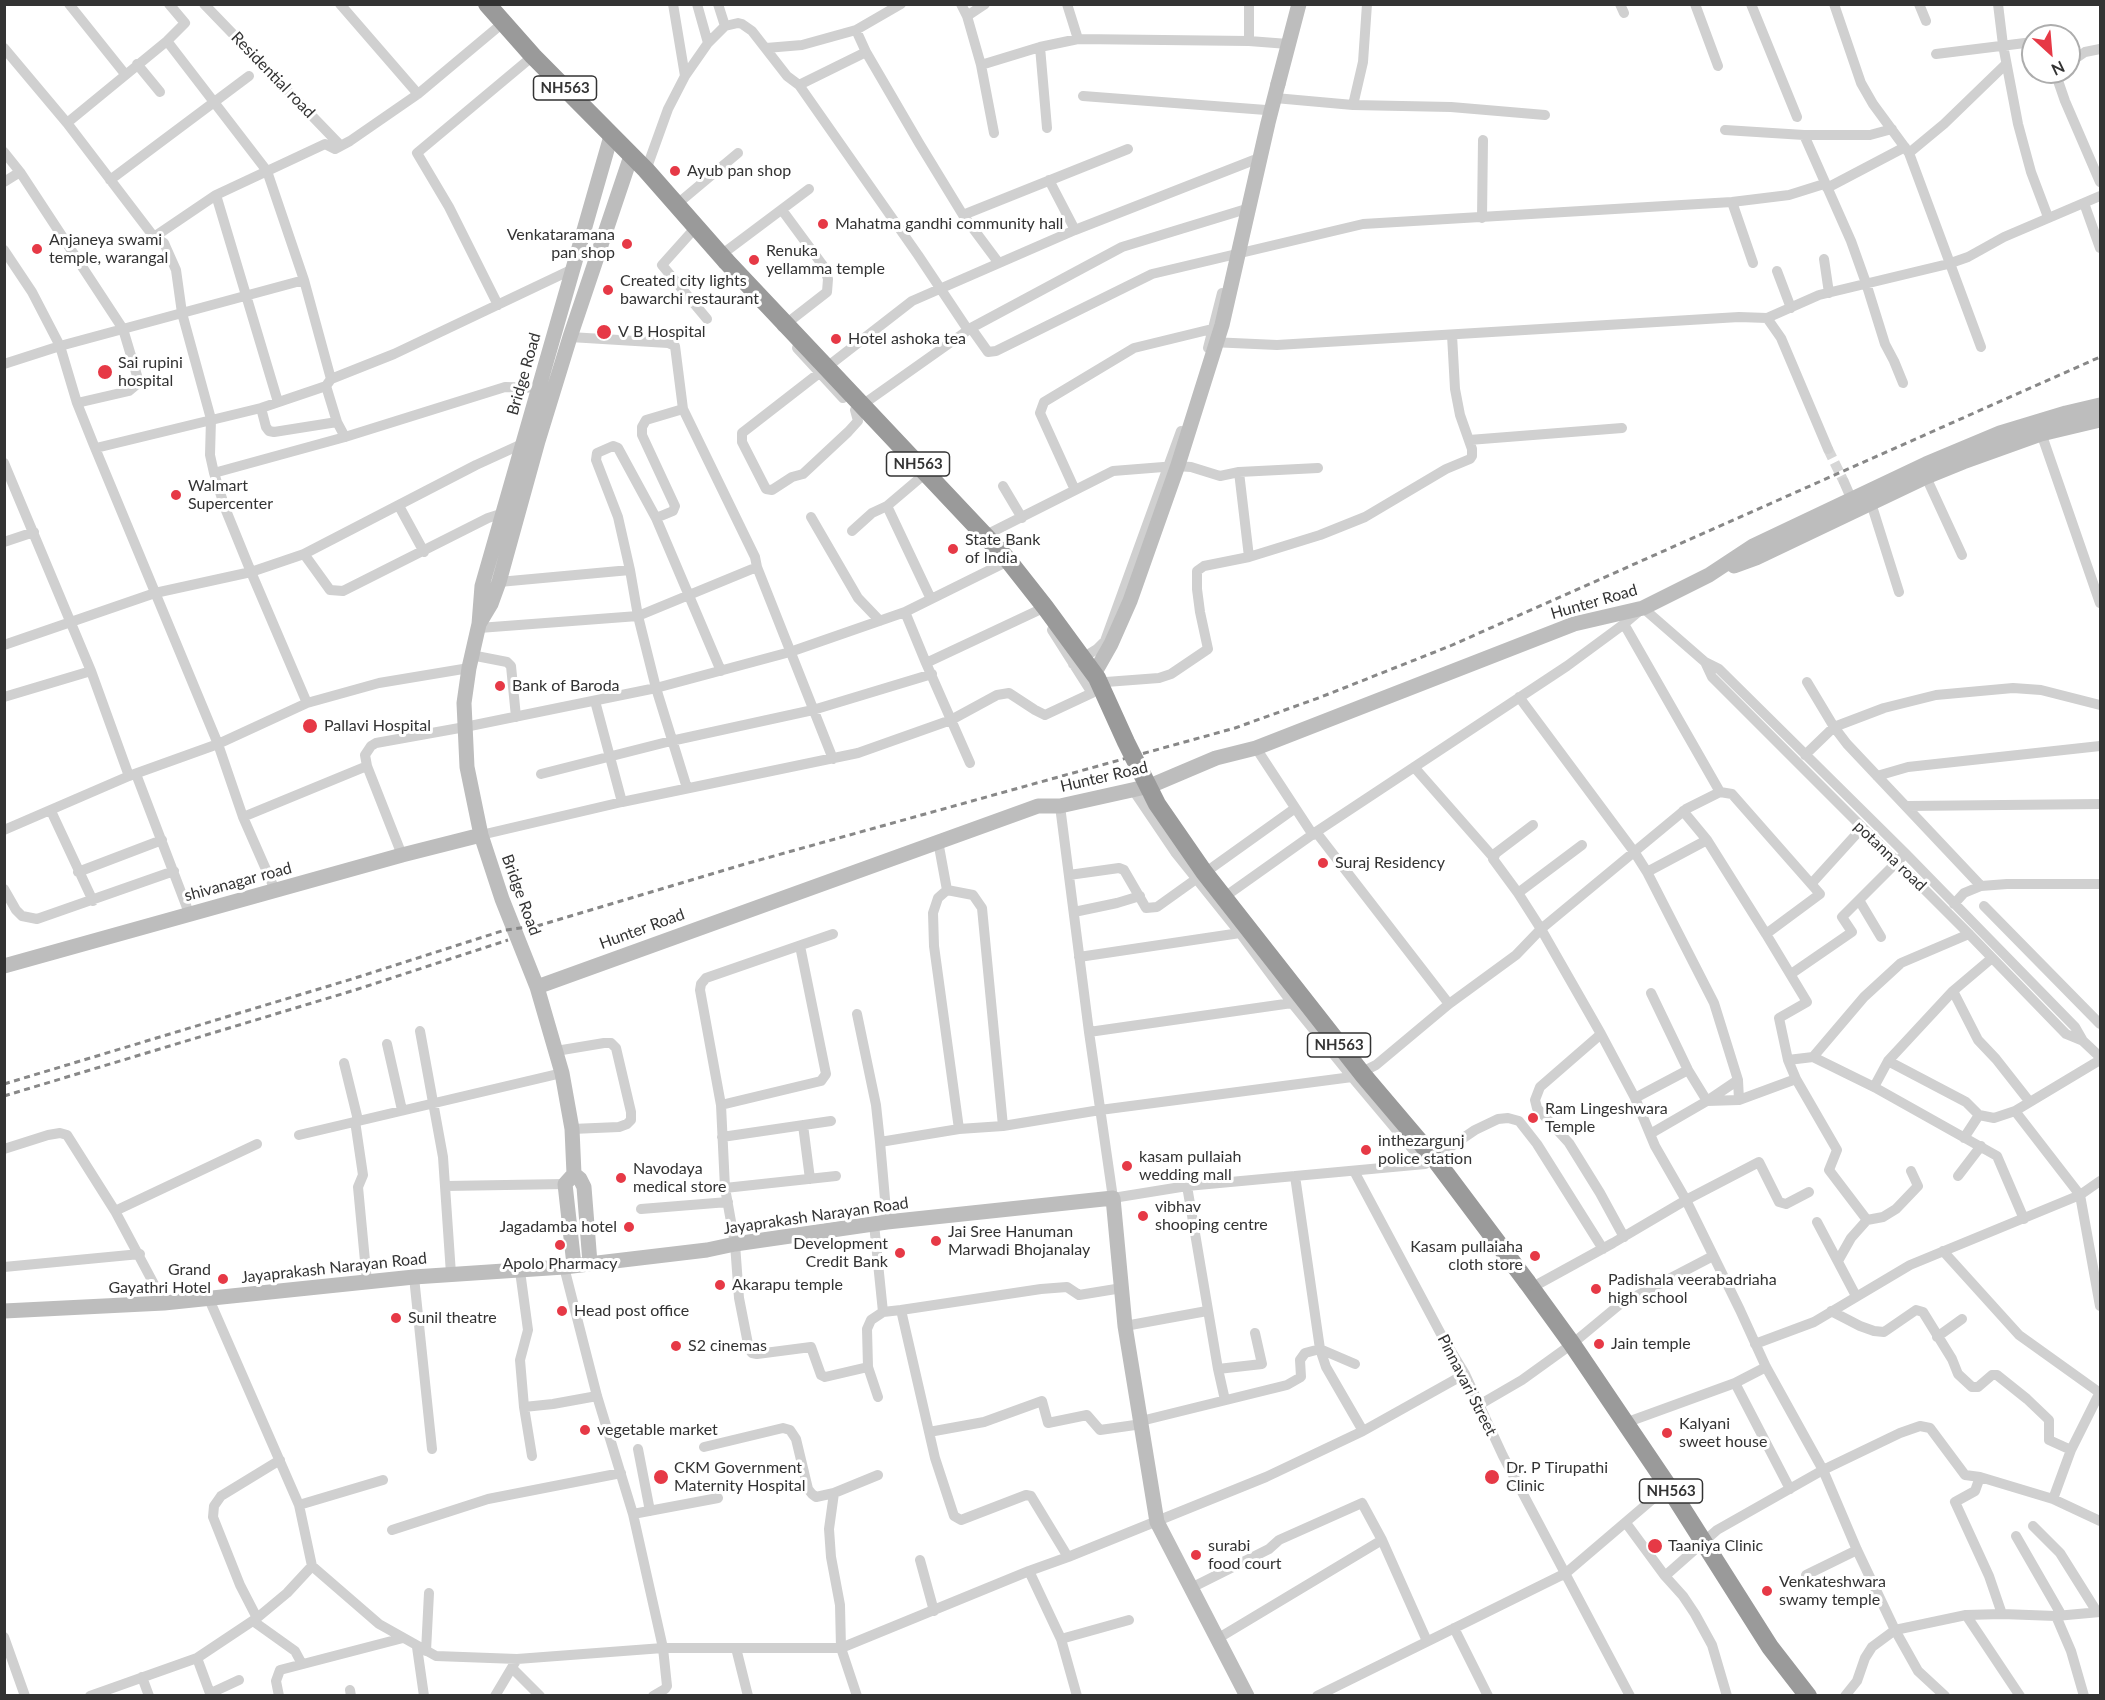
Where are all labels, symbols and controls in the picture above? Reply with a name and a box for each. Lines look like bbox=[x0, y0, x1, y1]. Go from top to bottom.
north arrow bbox=[2021, 24, 2081, 84]
street label: Residential road bbox=[227, 28, 319, 122]
text: N bbox=[2049, 58, 2068, 80]
road number: NH563 bbox=[534, 76, 596, 100]
place label: Ayub pan shop bbox=[687, 161, 791, 181]
marker: Ayub pan shop bbox=[668, 164, 682, 178]
place label: Mahatma gandhi community hall bbox=[835, 214, 1063, 234]
marker: Mahatma gandhi community hall bbox=[816, 217, 830, 231]
place label: Venkataramana pan shop bbox=[507, 225, 615, 263]
place label: Anjaneya swami temple, warangal bbox=[49, 230, 168, 268]
marker: Venkataramana pan shop bbox=[620, 237, 634, 251]
place label: Renuka yellamma temple bbox=[766, 241, 885, 279]
marker: Anjaneya swami temple, warangal bbox=[30, 242, 44, 256]
marker: Renuka yellamma temple bbox=[747, 253, 761, 267]
place label: Created city lights bawarchi restaurant bbox=[620, 271, 759, 309]
marker: Created city lights bawarchi restaurant bbox=[601, 283, 615, 297]
place label: V B Hospital bbox=[618, 322, 706, 342]
marker: V B Hospital bbox=[595, 323, 613, 341]
place label: Hotel ashoka tea bbox=[848, 329, 966, 349]
street label: Bridge Road bbox=[503, 330, 545, 418]
marker: Hotel ashoka tea bbox=[829, 332, 843, 346]
place label: Sai rupini hospital bbox=[118, 353, 183, 391]
marker: Sai rupini hospital bbox=[96, 363, 114, 381]
road number: NH563 bbox=[886, 452, 950, 476]
place label: Walmart Supercenter bbox=[188, 476, 273, 514]
marker: Walmart Supercenter bbox=[169, 488, 183, 502]
place label: State Bank of India bbox=[965, 530, 1040, 568]
marker: State Bank of India bbox=[946, 542, 960, 556]
street label: Hunter Road bbox=[1548, 580, 1640, 624]
place label: Bank of Baroda bbox=[512, 676, 620, 696]
marker: Bank of Baroda bbox=[493, 679, 507, 693]
place label: Pallavi Hospital bbox=[324, 716, 431, 736]
marker: Pallavi Hospital bbox=[301, 717, 319, 735]
street label: Hunter Road bbox=[1058, 758, 1150, 796]
street label: potanna road bbox=[1850, 817, 1930, 895]
street label: Bridge Road bbox=[497, 852, 545, 938]
place label: Suraj Residency bbox=[1335, 853, 1445, 873]
marker: Suraj Residency bbox=[1316, 856, 1330, 870]
street label: shivanagar road bbox=[182, 858, 294, 906]
street label: Hunter Road bbox=[597, 905, 687, 953]
road number: NH563 bbox=[1308, 1033, 1370, 1057]
place label: Ram Lingeshwara Temple bbox=[1545, 1099, 1668, 1137]
marker: Ram Lingeshwara Temple bbox=[1526, 1111, 1540, 1125]
place label: inthezargunj police station bbox=[1378, 1131, 1472, 1169]
marker: inthezargunj police station bbox=[1359, 1143, 1373, 1157]
place label: kasam pullaiah wedding mall bbox=[1139, 1147, 1241, 1185]
place label: Navodaya medical store bbox=[633, 1159, 727, 1197]
marker: kasam pullaiah wedding mall bbox=[1120, 1159, 1134, 1173]
marker: Navodaya medical store bbox=[614, 1171, 628, 1185]
street label: Jayaprakash Narayan Road bbox=[722, 1193, 910, 1239]
place label: vibhav shooping centre bbox=[1155, 1197, 1268, 1235]
marker: vibhav shooping centre bbox=[1136, 1209, 1150, 1223]
place label: Jagadamba hotel bbox=[499, 1217, 617, 1237]
marker: Jagadamba hotel bbox=[622, 1220, 636, 1234]
place label: Jai Sree Hanuman Marwadi Bhojanalay bbox=[948, 1222, 1090, 1260]
place label: Development Credit Bank bbox=[793, 1234, 888, 1272]
marker: Jai Sree Hanuman Marwadi Bhojanalay bbox=[929, 1234, 943, 1248]
place label: Kasam pullaiaha cloth store bbox=[1410, 1237, 1523, 1275]
marker: Apolo Pharmacy bbox=[553, 1238, 567, 1252]
marker: Development Credit Bank bbox=[893, 1246, 907, 1260]
street label: Jayaprakash Narayan Road bbox=[240, 1249, 428, 1287]
marker: Kasam pullaiaha cloth store bbox=[1528, 1249, 1542, 1263]
place label: Apolo Pharmacy bbox=[502, 1254, 618, 1274]
place label: Grand Gayathri Hotel bbox=[108, 1260, 211, 1298]
place label: Padishala veerabadriaha high school bbox=[1608, 1270, 1777, 1308]
marker: Grand Gayathri Hotel bbox=[216, 1272, 230, 1286]
place label: Akarapu temple bbox=[732, 1275, 843, 1295]
marker: Akarapu temple bbox=[713, 1278, 727, 1292]
marker: Padishala veerabadriaha high school bbox=[1589, 1282, 1603, 1296]
place label: Head post office bbox=[574, 1301, 689, 1321]
marker: Head post office bbox=[555, 1304, 569, 1318]
place label: Sunil theatre bbox=[408, 1308, 497, 1328]
marker: Sunil theatre bbox=[389, 1311, 403, 1325]
street label: Pinnavari Street bbox=[1433, 1331, 1501, 1439]
place label: Jain temple bbox=[1611, 1334, 1691, 1354]
place label: S2 cinemas bbox=[688, 1336, 767, 1356]
marker: Jain temple bbox=[1592, 1337, 1606, 1351]
marker: S2 cinemas bbox=[669, 1339, 683, 1353]
place label: Kalyani sweet house bbox=[1679, 1414, 1767, 1452]
place label: vegetable market bbox=[597, 1420, 718, 1440]
marker: vegetable market bbox=[578, 1423, 592, 1437]
marker: Kalyani sweet house bbox=[1660, 1426, 1674, 1440]
place label: CKM Government Maternity Hospital bbox=[674, 1458, 806, 1496]
place label: Dr. P Tirupathi Clinic bbox=[1506, 1458, 1608, 1496]
marker: CKM Government Maternity Hospital bbox=[652, 1468, 670, 1486]
marker: Dr. P Tirupathi Clinic bbox=[1483, 1468, 1501, 1486]
road number: NH563 bbox=[1640, 1479, 1702, 1503]
place label: surabi food court bbox=[1208, 1536, 1282, 1574]
place label: Taaniya Clinic bbox=[1668, 1536, 1763, 1556]
marker: Taaniya Clinic bbox=[1646, 1537, 1664, 1555]
marker: surabi food court bbox=[1189, 1548, 1203, 1562]
place label: Venkateshwara swamy temple bbox=[1779, 1572, 1886, 1610]
marker: Venkateshwara swamy temple bbox=[1760, 1584, 1774, 1598]

